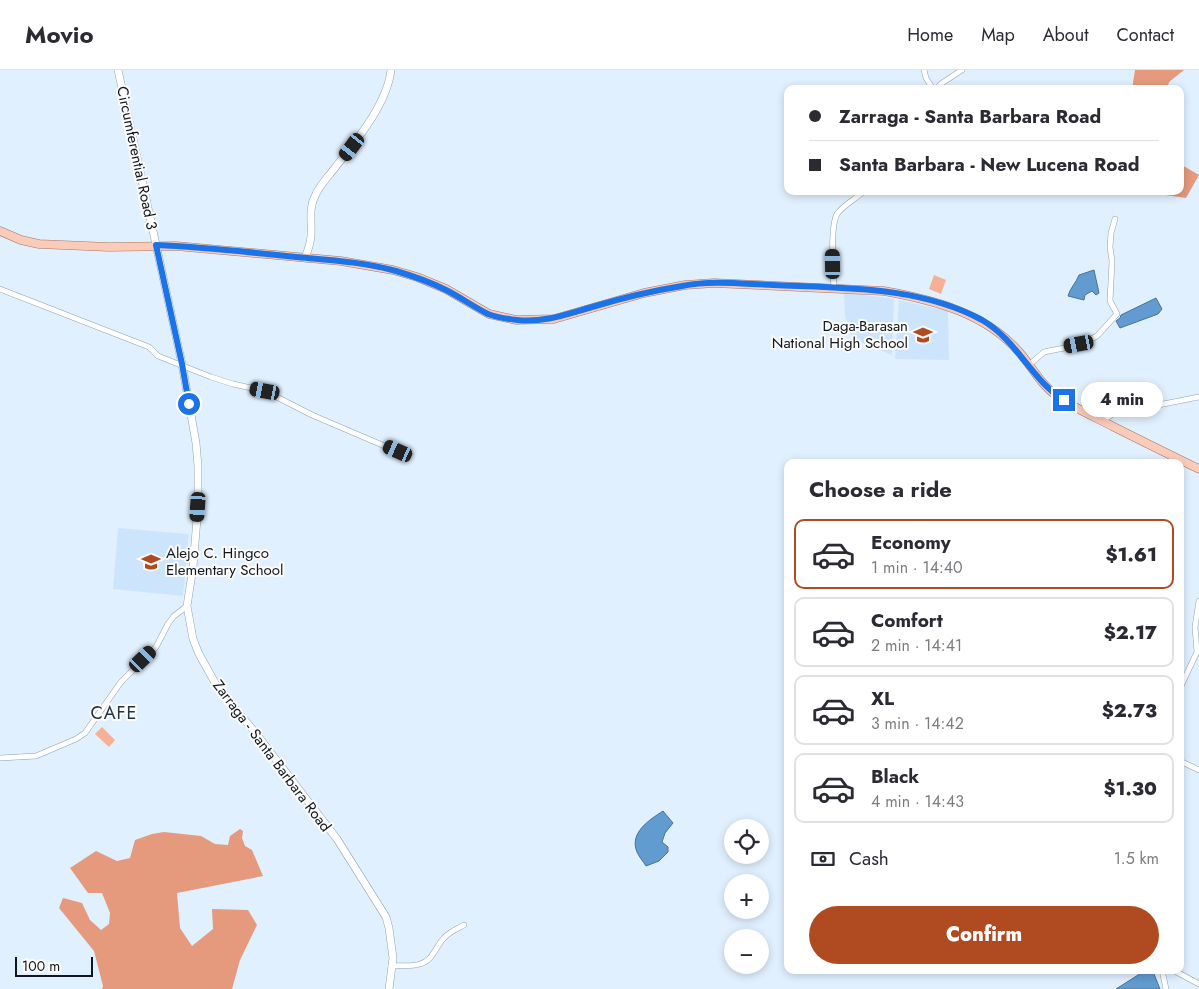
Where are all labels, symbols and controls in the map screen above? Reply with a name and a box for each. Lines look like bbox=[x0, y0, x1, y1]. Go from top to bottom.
text: Movio bbox=[25, 17, 94, 52]
text: Home bbox=[907, 22, 953, 48]
text: Map bbox=[981, 22, 1015, 48]
text: About bbox=[1043, 22, 1088, 48]
text: Contact bbox=[1116, 22, 1174, 48]
street label: Circumferential Road 3 bbox=[111, 84, 163, 232]
text: Zarraga - Santa Barbara Road bbox=[839, 103, 1101, 130]
car bbox=[336, 131, 367, 163]
text: Santa Barbara - New Lucena Road bbox=[839, 151, 1139, 178]
car bbox=[825, 249, 840, 279]
place label: Daga-Barasan National High School bbox=[772, 315, 908, 354]
school or university icon: Daga-Barasan National High School bbox=[912, 324, 934, 346]
car bbox=[1062, 334, 1095, 354]
car bbox=[248, 381, 281, 401]
callout: 4 min bbox=[1082, 382, 1164, 418]
text: 4 min bbox=[1100, 388, 1144, 411]
route end bbox=[1053, 389, 1075, 411]
route start bbox=[178, 393, 200, 415]
car bbox=[381, 438, 414, 464]
text: Choose a ride bbox=[809, 473, 952, 505]
car bbox=[189, 492, 206, 522]
text: Economy bbox=[871, 529, 951, 556]
icon: car bbox=[811, 532, 856, 577]
text: $1.61 bbox=[1105, 541, 1157, 568]
place label: Alejo C. Hingco Elementary School bbox=[166, 542, 283, 581]
school or university icon: Alejo C. Hingco Elementary School bbox=[140, 551, 162, 573]
text: 1 min · 14:40 bbox=[871, 556, 963, 579]
text: Comfort bbox=[871, 607, 943, 634]
icon: car bbox=[811, 610, 856, 655]
text: $2.17 bbox=[1104, 619, 1157, 646]
text: 2 min · 14:41 bbox=[871, 634, 962, 657]
car bbox=[126, 643, 159, 675]
street label: Zarraga - Santa Barbara Road bbox=[208, 675, 336, 837]
text: XL bbox=[871, 685, 894, 712]
icon: car bbox=[811, 688, 856, 733]
text: $2.73 bbox=[1102, 697, 1157, 724]
district label: CAFE bbox=[91, 700, 137, 726]
text: 3 min · 14:42 bbox=[871, 712, 964, 735]
text: Black bbox=[871, 763, 919, 790]
icon: car bbox=[811, 766, 856, 811]
text: $1.30 bbox=[1104, 775, 1157, 802]
text: 4 min · 14:43 bbox=[871, 790, 964, 813]
map controls bbox=[724, 819, 769, 974]
button: locate bbox=[724, 819, 769, 864]
icon: cash bbox=[809, 845, 837, 873]
text: Cash bbox=[849, 845, 889, 872]
text: 1.5 km bbox=[1114, 847, 1159, 870]
button: + bbox=[724, 874, 769, 919]
button: Confirm bbox=[809, 906, 1159, 964]
button: − bbox=[724, 929, 769, 974]
scale bar bbox=[15, 954, 92, 977]
text: 100 m bbox=[22, 956, 60, 976]

